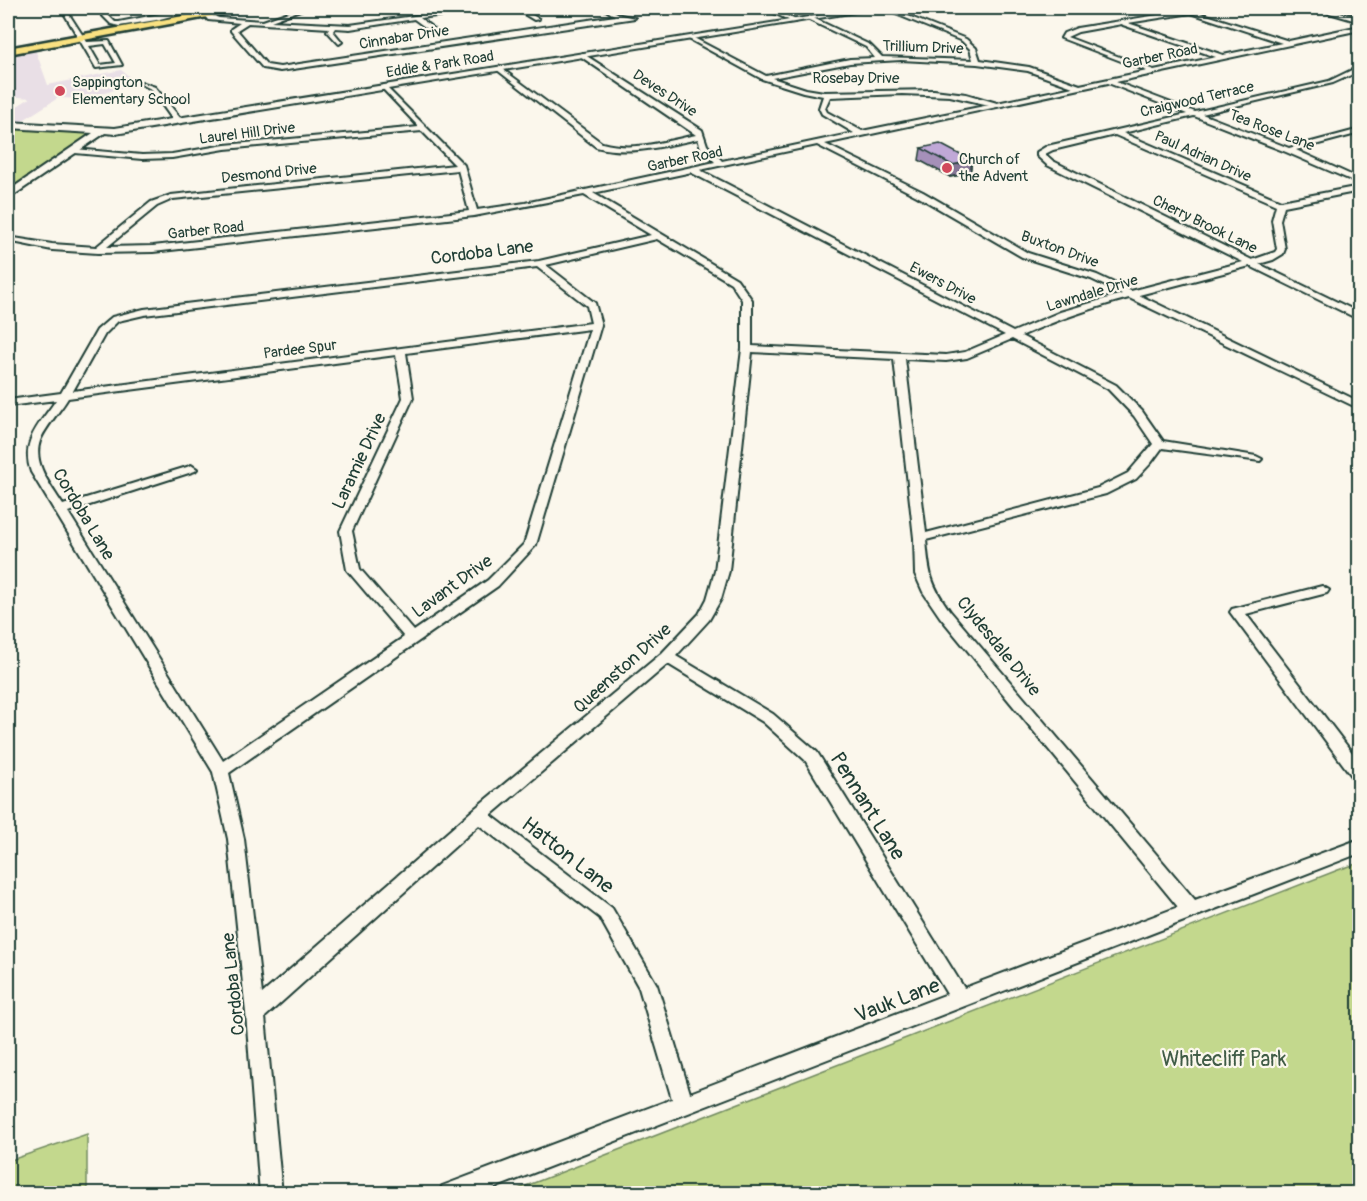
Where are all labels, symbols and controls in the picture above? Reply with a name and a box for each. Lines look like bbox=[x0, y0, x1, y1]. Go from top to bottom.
street label: Cinnabar Drive bbox=[358, 21, 451, 54]
street label: Trillium Drive bbox=[882, 37, 965, 58]
street label: Garber Road bbox=[1121, 39, 1200, 74]
street label: Eddie & Park Road bbox=[385, 47, 495, 82]
street label: Deves Drive bbox=[629, 66, 701, 122]
street label: Rosebay Drive bbox=[813, 69, 900, 88]
place label: Sappington Elementary School bbox=[72, 73, 191, 109]
street label: Craigwood Terrace bbox=[1138, 77, 1256, 122]
marker: Sappington Elementary School bbox=[53, 84, 67, 98]
street label: Tea Rose Lane bbox=[1226, 105, 1318, 156]
street label: Laurel Hill Drive bbox=[198, 118, 297, 149]
street label: Paul Adrian Drive bbox=[1151, 127, 1255, 187]
street label: Garber Road bbox=[646, 142, 725, 177]
place label: Church of the Advent bbox=[958, 150, 1029, 186]
street label: Desmond Drive bbox=[220, 159, 318, 188]
marker: Church of the Advent bbox=[940, 161, 954, 175]
street label: Cherry Brook Lane bbox=[1149, 191, 1261, 258]
street label: Garber Road bbox=[167, 217, 245, 244]
street label: Buxton Drive bbox=[1018, 227, 1102, 272]
street label: Cordoba Lane bbox=[429, 235, 535, 270]
street label: Ewers Drive bbox=[906, 258, 980, 309]
street label: Lawndale Drive bbox=[1044, 270, 1141, 316]
street label: Pardee Spur bbox=[262, 335, 339, 363]
street label: Laramie Drive bbox=[327, 409, 392, 513]
street label: Cordoba Lane bbox=[47, 464, 120, 564]
street label: Lavant Drive bbox=[407, 549, 497, 623]
street label: Clydesdale Drive bbox=[951, 592, 1046, 701]
street label: Queenston Drive bbox=[568, 618, 676, 719]
street label: Pennant Lane bbox=[824, 747, 912, 866]
street label: Hatton Lane bbox=[516, 811, 620, 900]
street label: Cordoba Lane bbox=[217, 931, 250, 1036]
street label: Vauk Lane bbox=[851, 972, 944, 1029]
park label: Whitecliff Park bbox=[1161, 1046, 1287, 1073]

